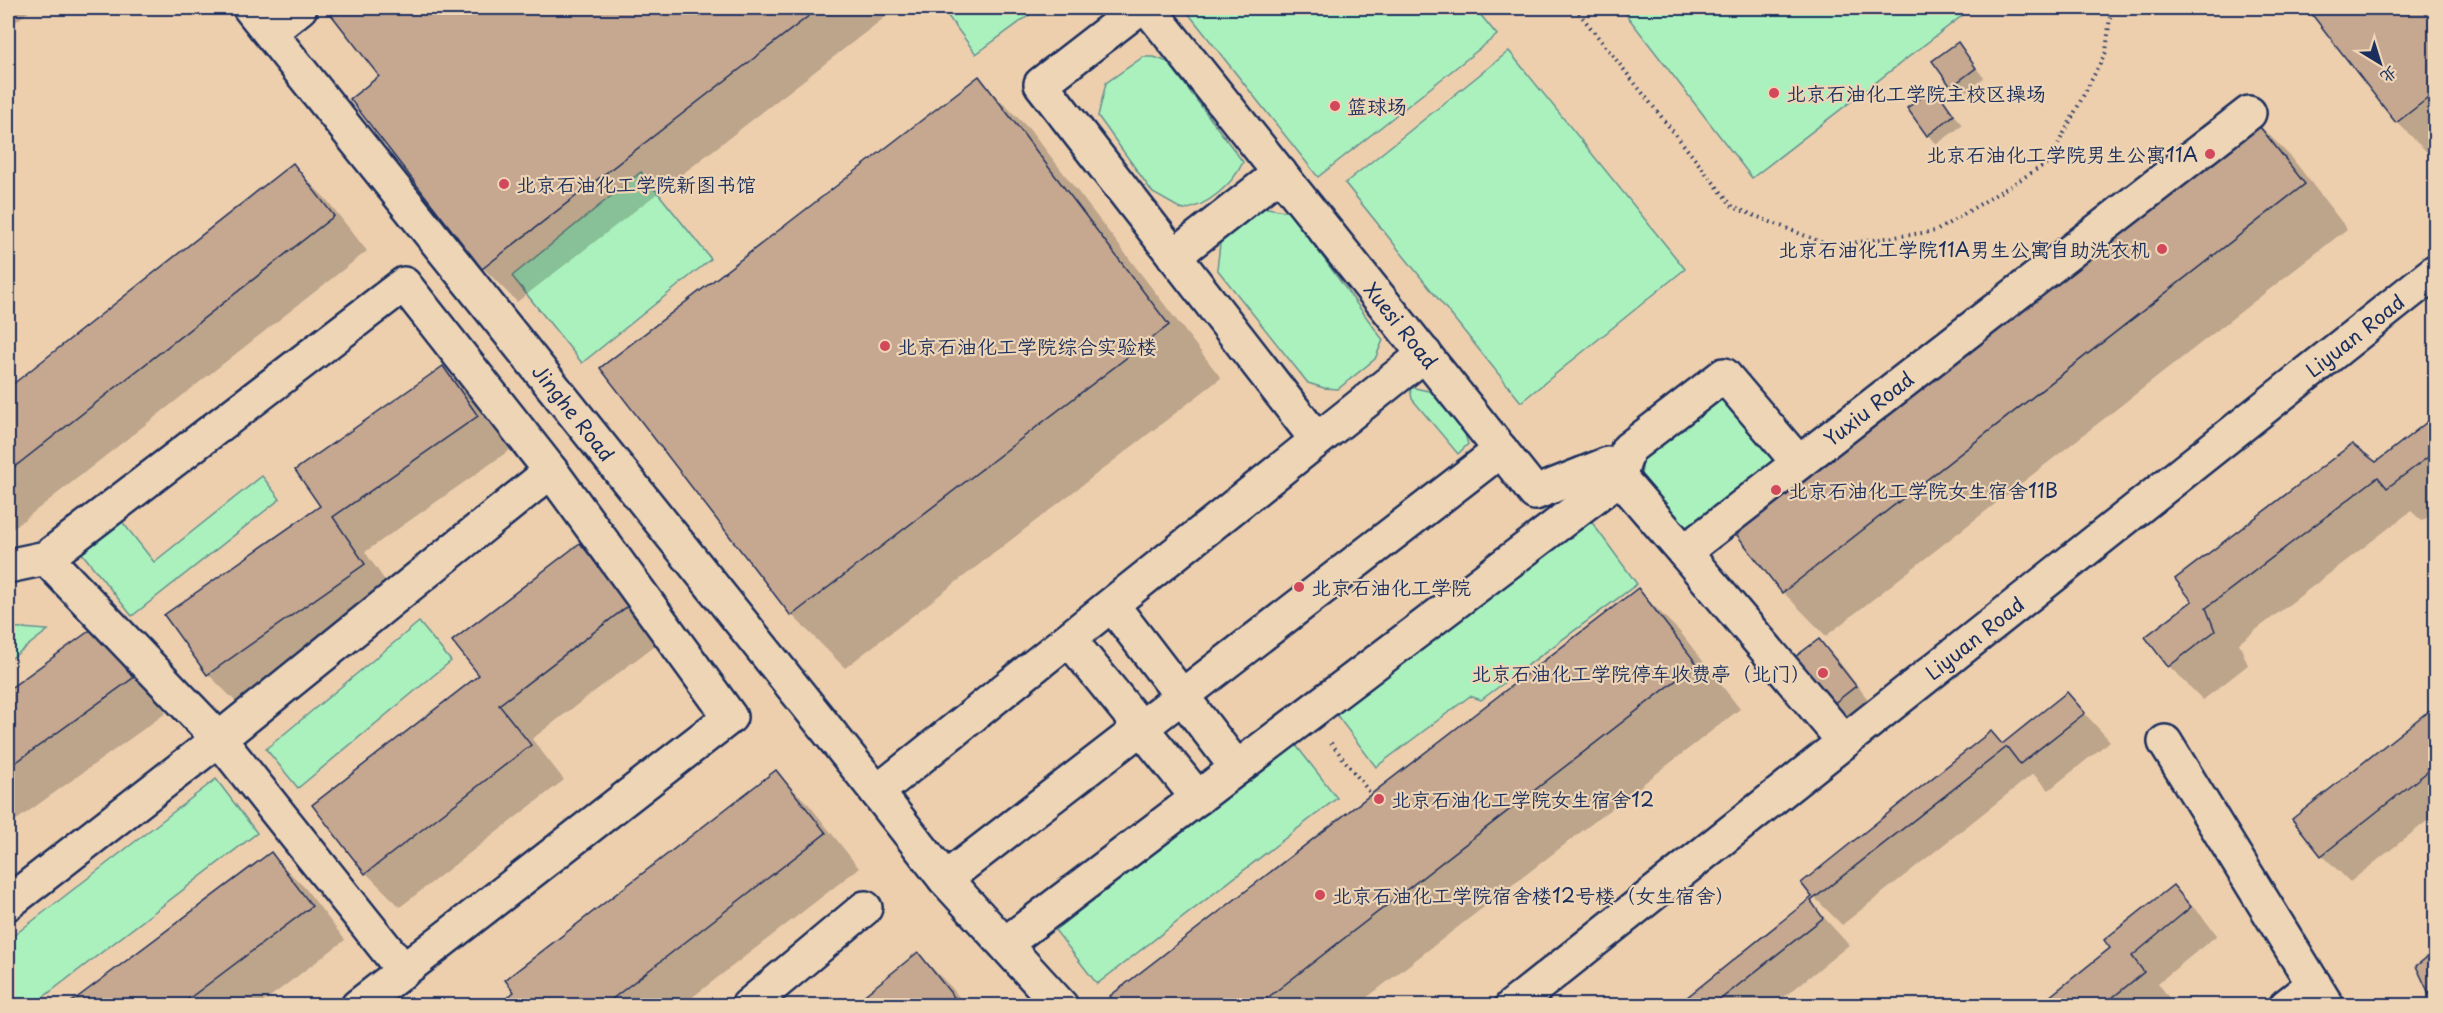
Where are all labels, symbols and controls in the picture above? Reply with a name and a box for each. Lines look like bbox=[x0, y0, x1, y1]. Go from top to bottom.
north arrow bbox=[2350, 33, 2410, 93]
text: 北 bbox=[2376, 61, 2404, 90]
place label: 北京石油化工学院主校区操场 bbox=[1786, 78, 2046, 108]
marker: 北京石油化工学院主校区操场 bbox=[1767, 86, 1781, 100]
place label: 篮球场 bbox=[1347, 91, 1407, 121]
marker: 篮球场 bbox=[1328, 99, 1342, 113]
place label: 北京石油化工学院男生公寓11A bbox=[1926, 139, 2198, 169]
marker: 北京石油化工学院男生公寓11A bbox=[2203, 147, 2217, 161]
place label: 北京石油化工学院新图书馆 bbox=[516, 169, 756, 199]
marker: 北京石油化工学院新图书馆 bbox=[497, 177, 511, 191]
place label: 北京石油化工学院11A男生公寓自助洗衣机 bbox=[1778, 234, 2150, 264]
marker: 北京石油化工学院11A男生公寓自助洗衣机 bbox=[2155, 242, 2169, 256]
street label: Xuesi Road bbox=[1357, 276, 1445, 375]
street label: Liyuan Road bbox=[2299, 287, 2411, 384]
place label: 北京石油化工学院综合实验楼 bbox=[897, 331, 1157, 361]
marker: 北京石油化工学院综合实验楼 bbox=[878, 339, 892, 353]
street label: Jinghe Road bbox=[525, 357, 622, 468]
street label: Yuxiu Road bbox=[1817, 364, 1920, 453]
place label: 北京石油化工学院女生宿舍11B bbox=[1788, 475, 2058, 505]
marker: 北京石油化工学院女生宿舍11B bbox=[1769, 483, 1783, 497]
place label: 北京石油化工学院 bbox=[1311, 572, 1471, 602]
marker: 北京石油化工学院 bbox=[1292, 580, 1306, 594]
street label: Liyuan Road bbox=[1919, 589, 2030, 687]
place label: 北京石油化工学院停车收费亭（北门） bbox=[1471, 658, 1811, 688]
marker: 北京石油化工学院停车收费亭（北门） bbox=[1816, 666, 1830, 680]
place label: 北京石油化工学院女生宿舍12 bbox=[1391, 784, 1654, 814]
marker: 北京石油化工学院女生宿舍12 bbox=[1372, 792, 1386, 806]
place label: 北京石油化工学院宿舍楼12号楼（女生宿舍） bbox=[1332, 880, 1735, 910]
marker: 北京石油化工学院宿舍楼12号楼（女生宿舍） bbox=[1313, 888, 1327, 902]

